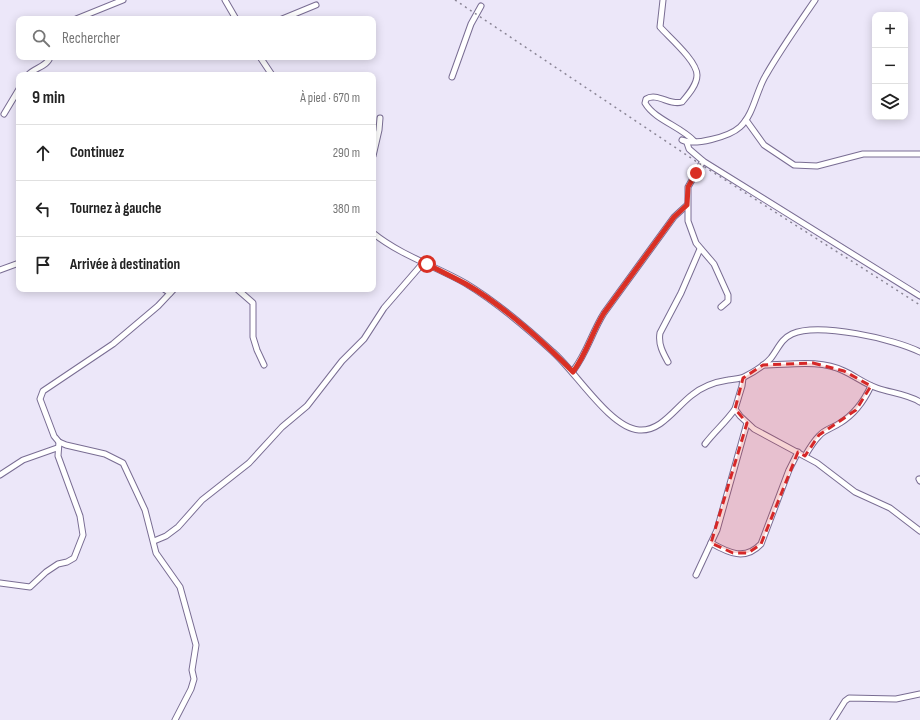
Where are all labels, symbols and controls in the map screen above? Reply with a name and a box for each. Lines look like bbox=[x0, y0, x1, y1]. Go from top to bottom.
map controls bbox=[872, 12, 908, 120]
button: + bbox=[872, 12, 908, 48]
search box bbox=[16, 16, 376, 60]
icon: search bbox=[30, 27, 52, 49]
text: Rechercher bbox=[62, 29, 120, 48]
button: − bbox=[872, 48, 908, 84]
button: layers bbox=[872, 84, 908, 120]
text: 9 min bbox=[32, 88, 65, 108]
text: À pied · 670 m bbox=[300, 90, 360, 106]
icon: ahead bbox=[32, 142, 54, 164]
text: Continuez bbox=[70, 143, 124, 162]
text: 290 m bbox=[333, 145, 360, 161]
route end bbox=[687, 164, 705, 182]
icon: left bbox=[32, 198, 54, 220]
text: Tournez à gauche bbox=[70, 199, 161, 218]
text: 380 m bbox=[333, 201, 360, 217]
icon: arrive bbox=[32, 254, 54, 276]
text: Arrivée à destination bbox=[70, 255, 180, 274]
route start bbox=[418, 255, 436, 273]

